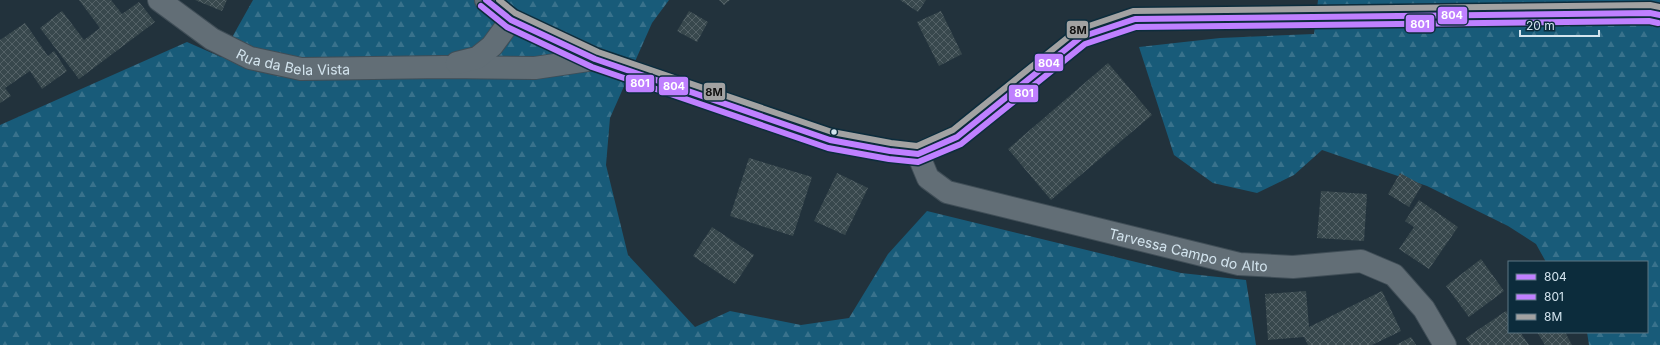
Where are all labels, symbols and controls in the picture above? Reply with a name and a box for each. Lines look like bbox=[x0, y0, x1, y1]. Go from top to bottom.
line badge: 804 bbox=[1437, 6, 1468, 25]
text: 804 bbox=[1441, 8, 1463, 22]
scale bar bbox=[1520, 12, 1599, 38]
line badge: 801 bbox=[1405, 14, 1435, 33]
text: 801 bbox=[1410, 17, 1430, 31]
text: 20 m bbox=[1526, 18, 1555, 33]
line badge: 8M bbox=[1066, 20, 1089, 39]
text: 8M bbox=[1069, 23, 1087, 37]
street label: Rua da Bela Vista bbox=[234, 44, 350, 77]
line badge: 804 bbox=[1034, 53, 1064, 72]
text: 804 bbox=[1038, 56, 1060, 70]
line badge: 801 bbox=[625, 74, 655, 93]
text: 801 bbox=[630, 76, 650, 90]
line badge: 804 bbox=[658, 76, 689, 96]
text: 804 bbox=[663, 79, 685, 93]
line badge: 8M bbox=[703, 82, 726, 101]
line badge: 801 bbox=[1008, 84, 1039, 103]
text: 8M bbox=[705, 85, 723, 99]
text: 801 bbox=[1014, 86, 1034, 100]
unlabelled marker bbox=[829, 127, 839, 137]
street label: Tarvessa Campo do Alto bbox=[1107, 224, 1268, 274]
legend bbox=[1508, 261, 1648, 333]
text: 804 bbox=[1544, 269, 1567, 284]
text: 801 bbox=[1544, 289, 1564, 304]
text: 8M bbox=[1544, 309, 1562, 324]

